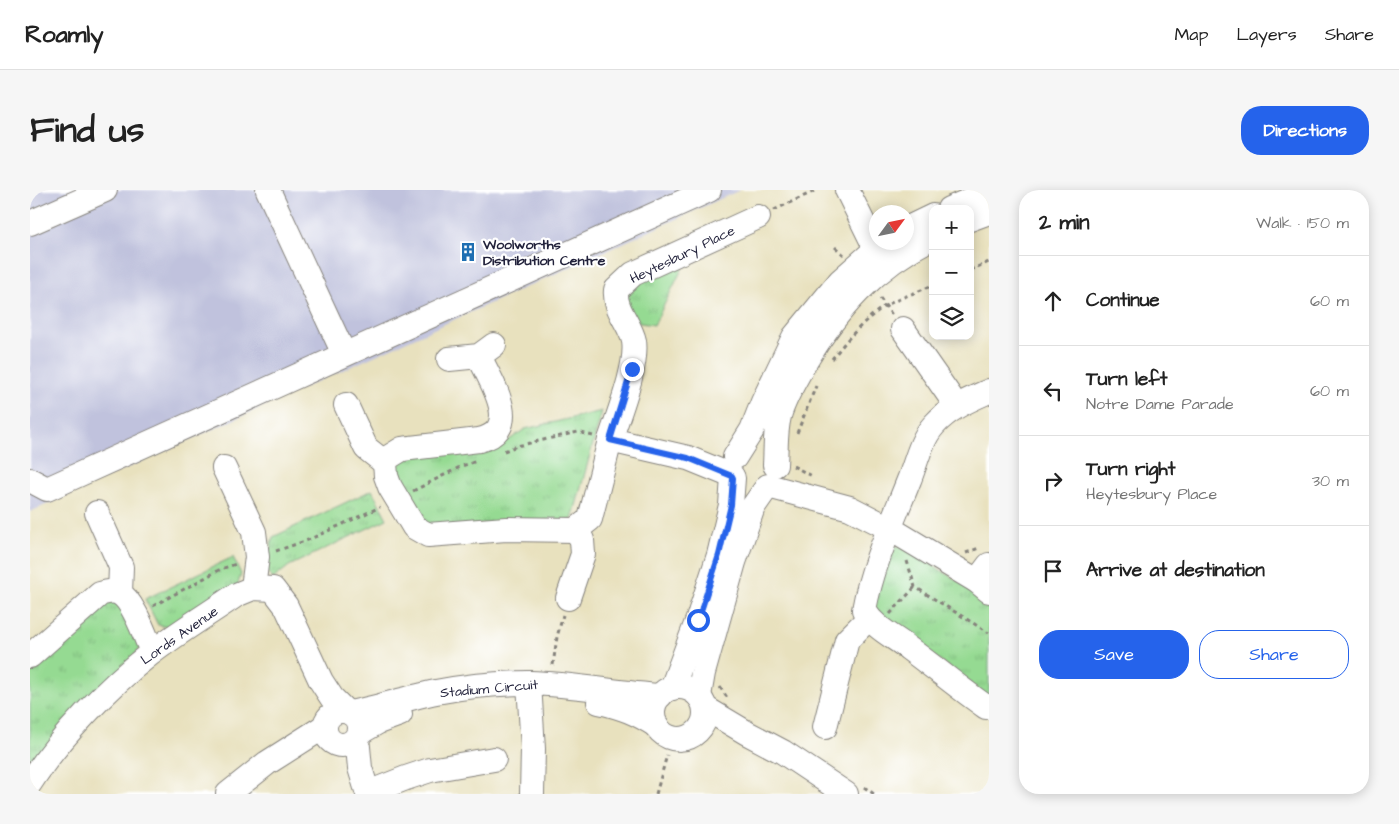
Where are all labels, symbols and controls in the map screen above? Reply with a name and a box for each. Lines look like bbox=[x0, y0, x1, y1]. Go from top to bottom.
text: Roamly bbox=[25, 18, 103, 52]
text: Map bbox=[1174, 22, 1208, 47]
text: Layers bbox=[1236, 22, 1297, 47]
text: Share bbox=[1325, 22, 1374, 47]
text: Find us bbox=[30, 106, 144, 155]
button: Directions bbox=[1241, 106, 1369, 155]
north arrow bbox=[869, 205, 914, 250]
map controls bbox=[929, 205, 974, 340]
button: + bbox=[929, 205, 974, 250]
text: 2 min bbox=[1039, 208, 1089, 237]
text: Walk · 150 m bbox=[1256, 212, 1349, 234]
street label: Heytesbury Place bbox=[627, 221, 739, 289]
place label: Woolworths Distribution Centre bbox=[482, 235, 606, 271]
building icon: Woolworths Distribution Centre bbox=[457, 241, 479, 263]
button: − bbox=[929, 250, 974, 295]
icon: ahead bbox=[1039, 287, 1067, 315]
text: Continue bbox=[1086, 287, 1160, 314]
text: 60 m bbox=[1310, 290, 1349, 312]
button: layers bbox=[929, 295, 974, 340]
route end bbox=[621, 358, 644, 381]
text: Turn left bbox=[1086, 366, 1167, 393]
icon: left bbox=[1039, 377, 1067, 405]
text: 60 m bbox=[1310, 380, 1349, 402]
text: Notre Dame Parade bbox=[1086, 393, 1234, 415]
text: Turn right bbox=[1086, 456, 1175, 483]
icon: right bbox=[1039, 467, 1067, 495]
text: 30 m bbox=[1312, 470, 1349, 492]
text: Heytesbury Place bbox=[1086, 483, 1217, 505]
icon: arrive bbox=[1039, 557, 1067, 585]
text: Arrive at destination bbox=[1086, 557, 1265, 584]
street label: Lords Avenue bbox=[137, 601, 223, 670]
route start bbox=[687, 609, 710, 632]
button: Save bbox=[1039, 630, 1189, 679]
button: Share bbox=[1199, 630, 1349, 679]
street label: Stadium Circuit bbox=[439, 675, 539, 703]

